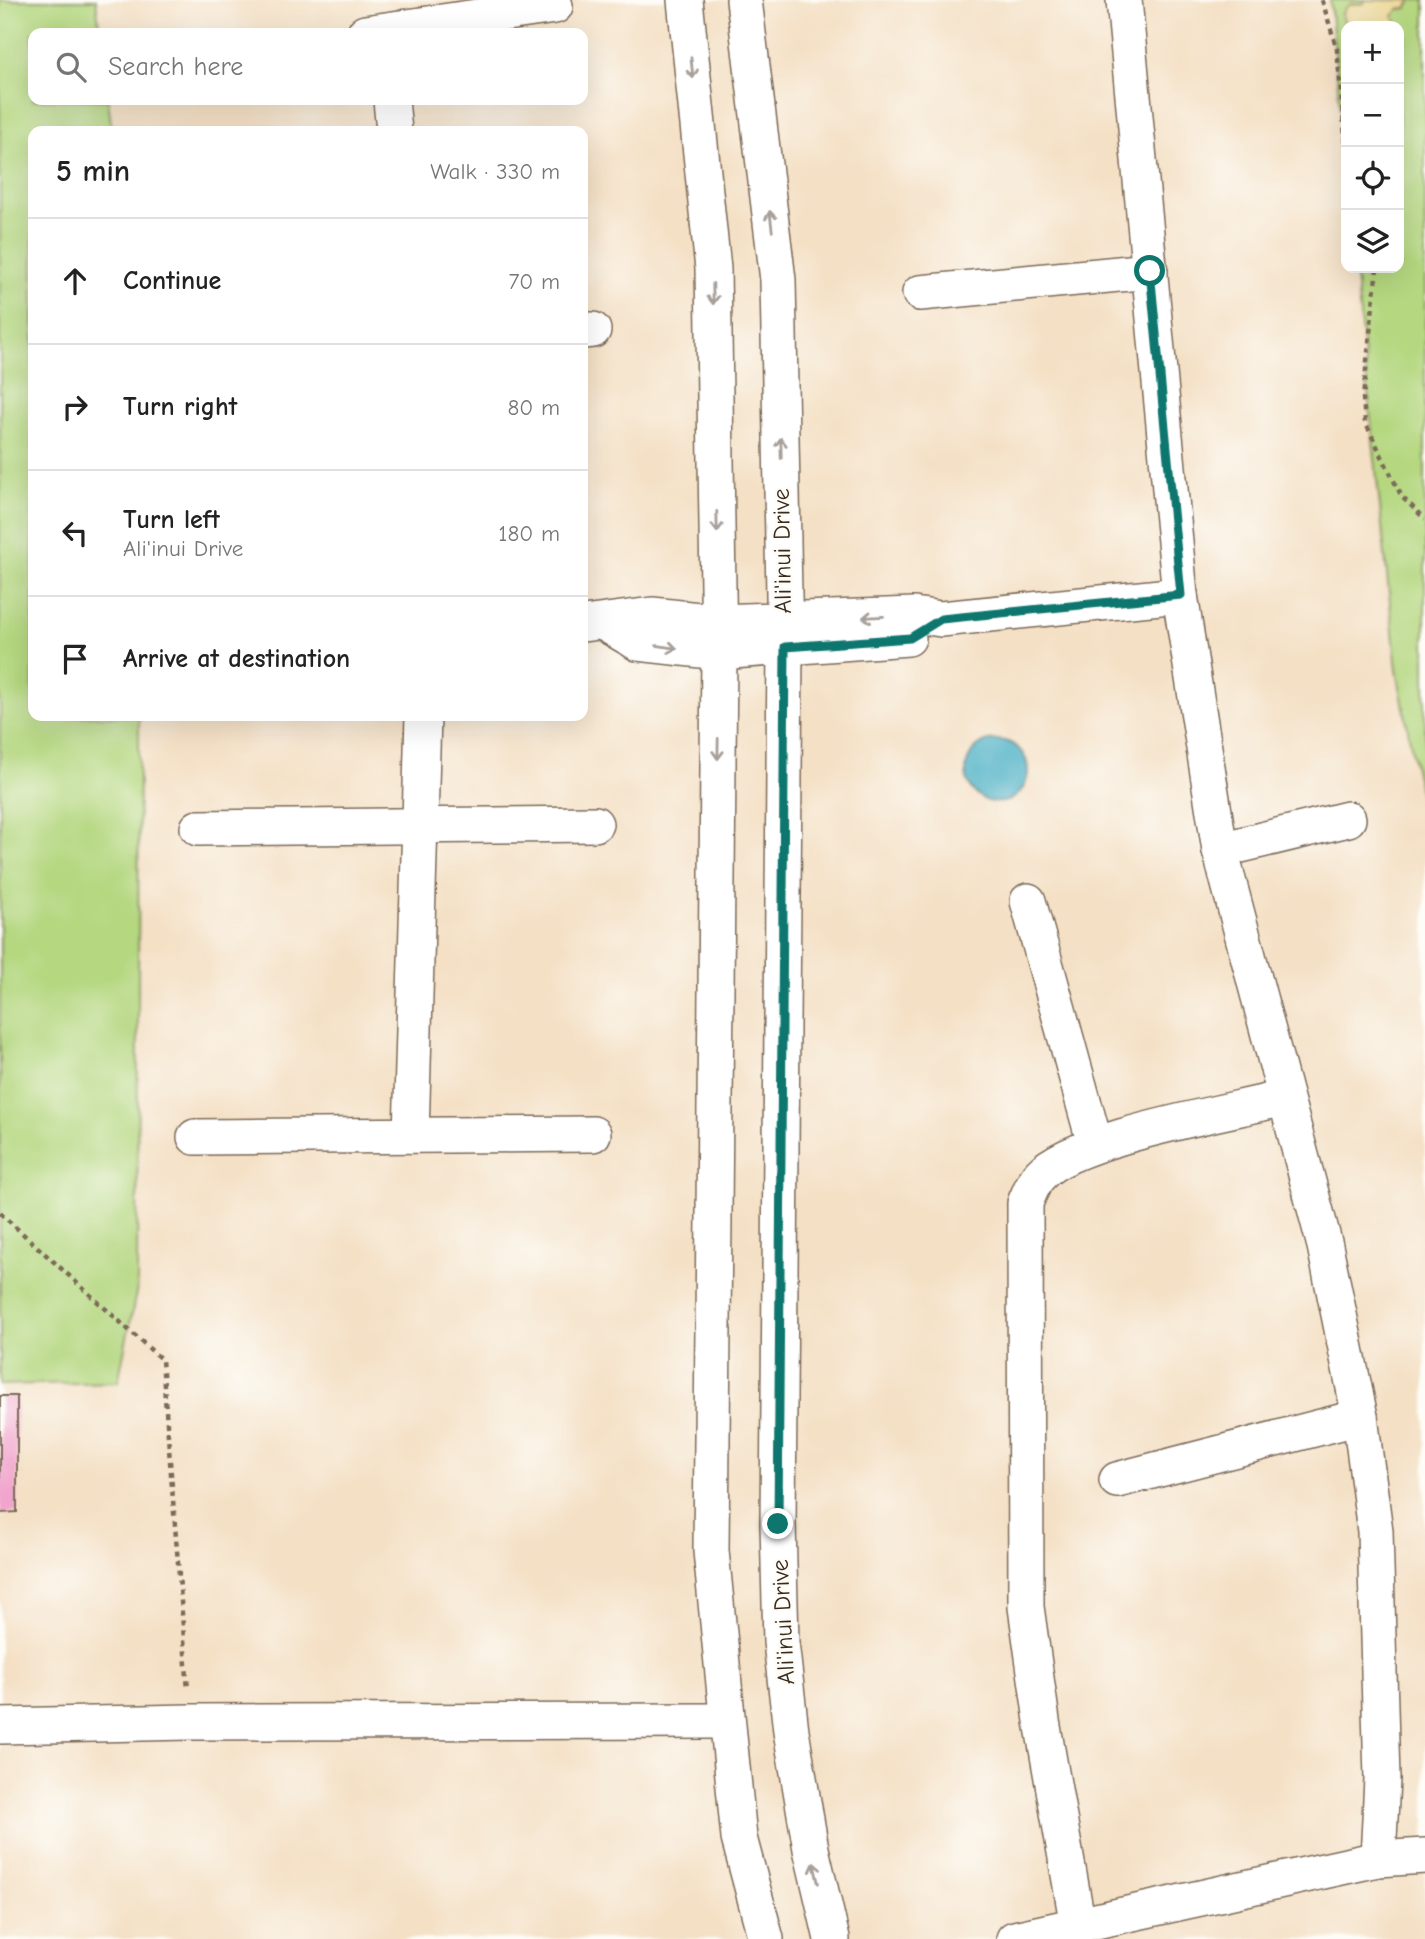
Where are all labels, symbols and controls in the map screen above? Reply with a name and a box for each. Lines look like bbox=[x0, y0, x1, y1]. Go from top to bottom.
map controls bbox=[1341, 21, 1404, 273]
button: + bbox=[1341, 21, 1404, 84]
search box bbox=[28, 28, 588, 105]
icon: search bbox=[52, 48, 90, 86]
text: Search here bbox=[108, 52, 243, 82]
one-way arrow bbox=[686, 56, 699, 79]
button: − bbox=[1341, 84, 1404, 147]
button: locate bbox=[1341, 147, 1404, 210]
text: 5 min bbox=[56, 154, 130, 189]
text: Walk · 330 m bbox=[430, 158, 560, 185]
one-way arrow bbox=[765, 210, 778, 232]
button: layers bbox=[1341, 210, 1404, 273]
route start bbox=[1134, 255, 1165, 286]
icon: ahead bbox=[56, 262, 94, 300]
text: Continue bbox=[123, 266, 221, 296]
text: 70 m bbox=[508, 268, 560, 295]
one-way arrow bbox=[707, 283, 720, 306]
icon: right bbox=[56, 388, 94, 426]
text: Turn right bbox=[123, 392, 237, 422]
text: 80 m bbox=[507, 394, 560, 421]
one-way arrow bbox=[774, 436, 788, 459]
street label: Ali'inui Drive bbox=[767, 488, 797, 614]
text: Turn left bbox=[123, 505, 220, 535]
one-way arrow bbox=[710, 510, 723, 533]
icon: left bbox=[56, 514, 94, 552]
text: 180 m bbox=[498, 520, 560, 547]
text: Ali'inui Drive bbox=[123, 535, 243, 562]
one-way arrow bbox=[862, 611, 885, 624]
icon: arrive bbox=[56, 640, 94, 678]
one-way arrow bbox=[655, 641, 678, 654]
text: Arrive at destination bbox=[123, 644, 350, 674]
one-way arrow bbox=[711, 737, 725, 760]
route end bbox=[762, 1508, 793, 1539]
street label: Ali'inui Drive bbox=[766, 1559, 800, 1685]
one-way arrow bbox=[809, 1862, 823, 1885]

